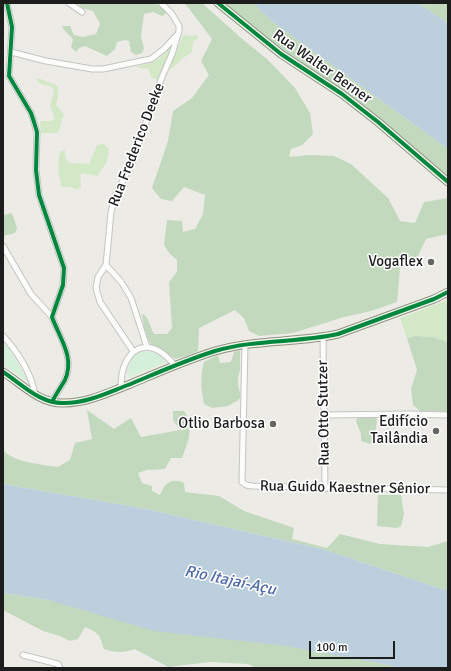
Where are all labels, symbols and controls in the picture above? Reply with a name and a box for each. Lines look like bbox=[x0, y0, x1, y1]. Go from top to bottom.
street label: Rua Walter Berner bbox=[269, 26, 375, 108]
street label: Rua Frederico Deeke bbox=[105, 81, 169, 209]
place label: Vogaflex bbox=[368, 253, 423, 271]
marker: Vogaflex bbox=[426, 257, 436, 267]
street label: Rua Otto Stutzer bbox=[314, 360, 334, 466]
place label: Edifício Tailândia bbox=[370, 413, 428, 448]
place label: Otlio Barbosa bbox=[178, 415, 265, 433]
marker: Otlio Barbosa bbox=[268, 419, 278, 429]
marker: Edifício Tailândia bbox=[431, 426, 441, 436]
street label: Rua Guido Kaestner Sênior bbox=[260, 478, 430, 498]
water label: Rio Itajaí-Açu bbox=[183, 562, 277, 600]
scale bar bbox=[311, 633, 397, 659]
text: 100 m bbox=[316, 640, 348, 655]

